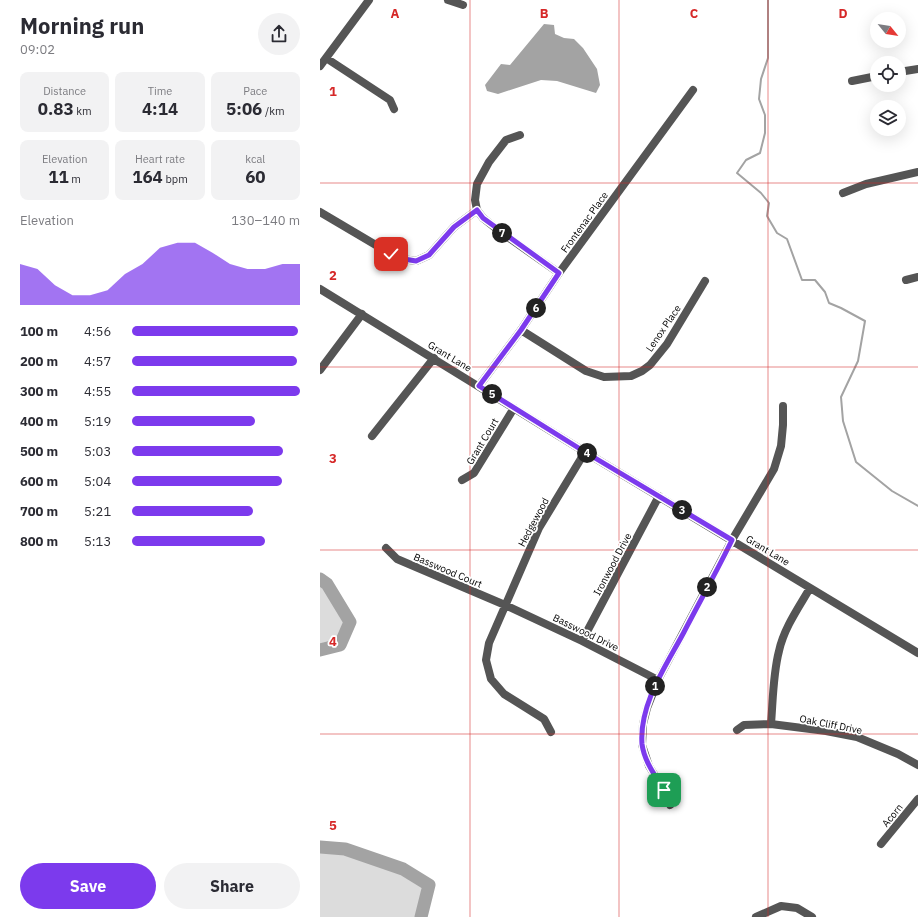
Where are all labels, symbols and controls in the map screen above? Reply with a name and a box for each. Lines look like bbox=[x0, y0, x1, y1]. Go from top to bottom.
text: A bbox=[391, 5, 400, 22]
text: B bbox=[540, 5, 549, 22]
text: C bbox=[690, 5, 699, 22]
text: D bbox=[838, 5, 848, 22]
text: Morning run bbox=[20, 11, 144, 40]
north arrow bbox=[870, 12, 906, 48]
map controls bbox=[870, 12, 906, 136]
button: share bbox=[258, 13, 300, 55]
text: 09:02 bbox=[20, 41, 55, 58]
button: locate bbox=[870, 56, 906, 92]
text: 1 bbox=[329, 83, 337, 100]
text: Distance bbox=[43, 84, 86, 98]
text: Time bbox=[148, 84, 172, 98]
text: Pace bbox=[243, 84, 267, 98]
text: 0.83 bbox=[38, 98, 74, 120]
text: 4:14 bbox=[142, 98, 178, 120]
text: 5:06 bbox=[226, 98, 262, 120]
button: layers bbox=[870, 100, 906, 136]
text: km bbox=[74, 104, 92, 118]
text: /km bbox=[262, 104, 285, 118]
text: Elevation bbox=[42, 152, 87, 166]
text: Heart rate bbox=[135, 152, 185, 166]
text: kcal bbox=[245, 152, 265, 166]
text: 11 bbox=[48, 166, 69, 188]
text: 164 bbox=[132, 166, 163, 188]
text: 60 bbox=[245, 166, 266, 188]
text: m bbox=[69, 172, 81, 186]
text: bpm bbox=[163, 172, 188, 186]
street label: Frontenac Place bbox=[558, 189, 611, 255]
text: Elevation bbox=[20, 212, 74, 229]
text: 130–140 m bbox=[231, 212, 300, 229]
pin: 7 bbox=[492, 223, 512, 243]
text: 7 bbox=[499, 226, 505, 240]
pin bbox=[374, 237, 408, 271]
icon: check bbox=[380, 243, 402, 265]
text: 2 bbox=[329, 267, 337, 284]
pin: 6 bbox=[526, 298, 546, 318]
text: 6 bbox=[533, 301, 539, 315]
street label: Lenox Place bbox=[643, 302, 684, 354]
text: 100 m bbox=[20, 323, 58, 340]
text: 4:56 bbox=[84, 323, 111, 340]
street label: Grant Lane bbox=[425, 338, 475, 375]
text: 200 m bbox=[20, 353, 58, 370]
text: 4:57 bbox=[84, 353, 111, 370]
text: 300 m bbox=[20, 383, 58, 400]
text: 4:55 bbox=[84, 383, 111, 400]
pin: 5 bbox=[482, 384, 502, 404]
text: 5 bbox=[489, 387, 495, 401]
text: 400 m bbox=[20, 413, 58, 430]
text: 5:19 bbox=[84, 413, 111, 430]
street label: Grant Court bbox=[463, 415, 502, 467]
text: 500 m bbox=[20, 443, 58, 460]
text: 5:03 bbox=[84, 443, 111, 460]
pin: 4 bbox=[577, 443, 597, 463]
text: 4 bbox=[584, 446, 590, 460]
text: 3 bbox=[329, 450, 337, 467]
text: 600 m bbox=[20, 473, 58, 490]
text: 5:04 bbox=[84, 473, 111, 490]
street label: Hedgewood bbox=[515, 495, 552, 549]
pin: 3 bbox=[672, 500, 692, 520]
text: 700 m bbox=[20, 503, 58, 520]
text: 5:21 bbox=[84, 503, 111, 520]
text: 3 bbox=[679, 503, 685, 517]
street label: Ironwood Drive bbox=[590, 530, 635, 598]
street label: Grant Lane bbox=[743, 532, 793, 569]
text: 800 m bbox=[20, 533, 58, 550]
text: 5:13 bbox=[84, 533, 111, 550]
street label: Basswood Court bbox=[412, 550, 484, 591]
pin: 2 bbox=[697, 577, 717, 597]
text: 2 bbox=[704, 580, 710, 594]
street label: Basswood Drive bbox=[551, 611, 621, 654]
text: 4 bbox=[329, 633, 337, 650]
pin: 1 bbox=[645, 676, 665, 696]
text: 1 bbox=[652, 679, 658, 693]
street label: Oak Cliff Drive bbox=[798, 712, 864, 737]
pin bbox=[647, 773, 681, 807]
icon: arrive bbox=[653, 779, 675, 801]
street label: Acorn bbox=[879, 801, 906, 830]
text: 5 bbox=[329, 817, 337, 834]
button: Save bbox=[20, 863, 156, 909]
button: Share bbox=[164, 863, 300, 909]

